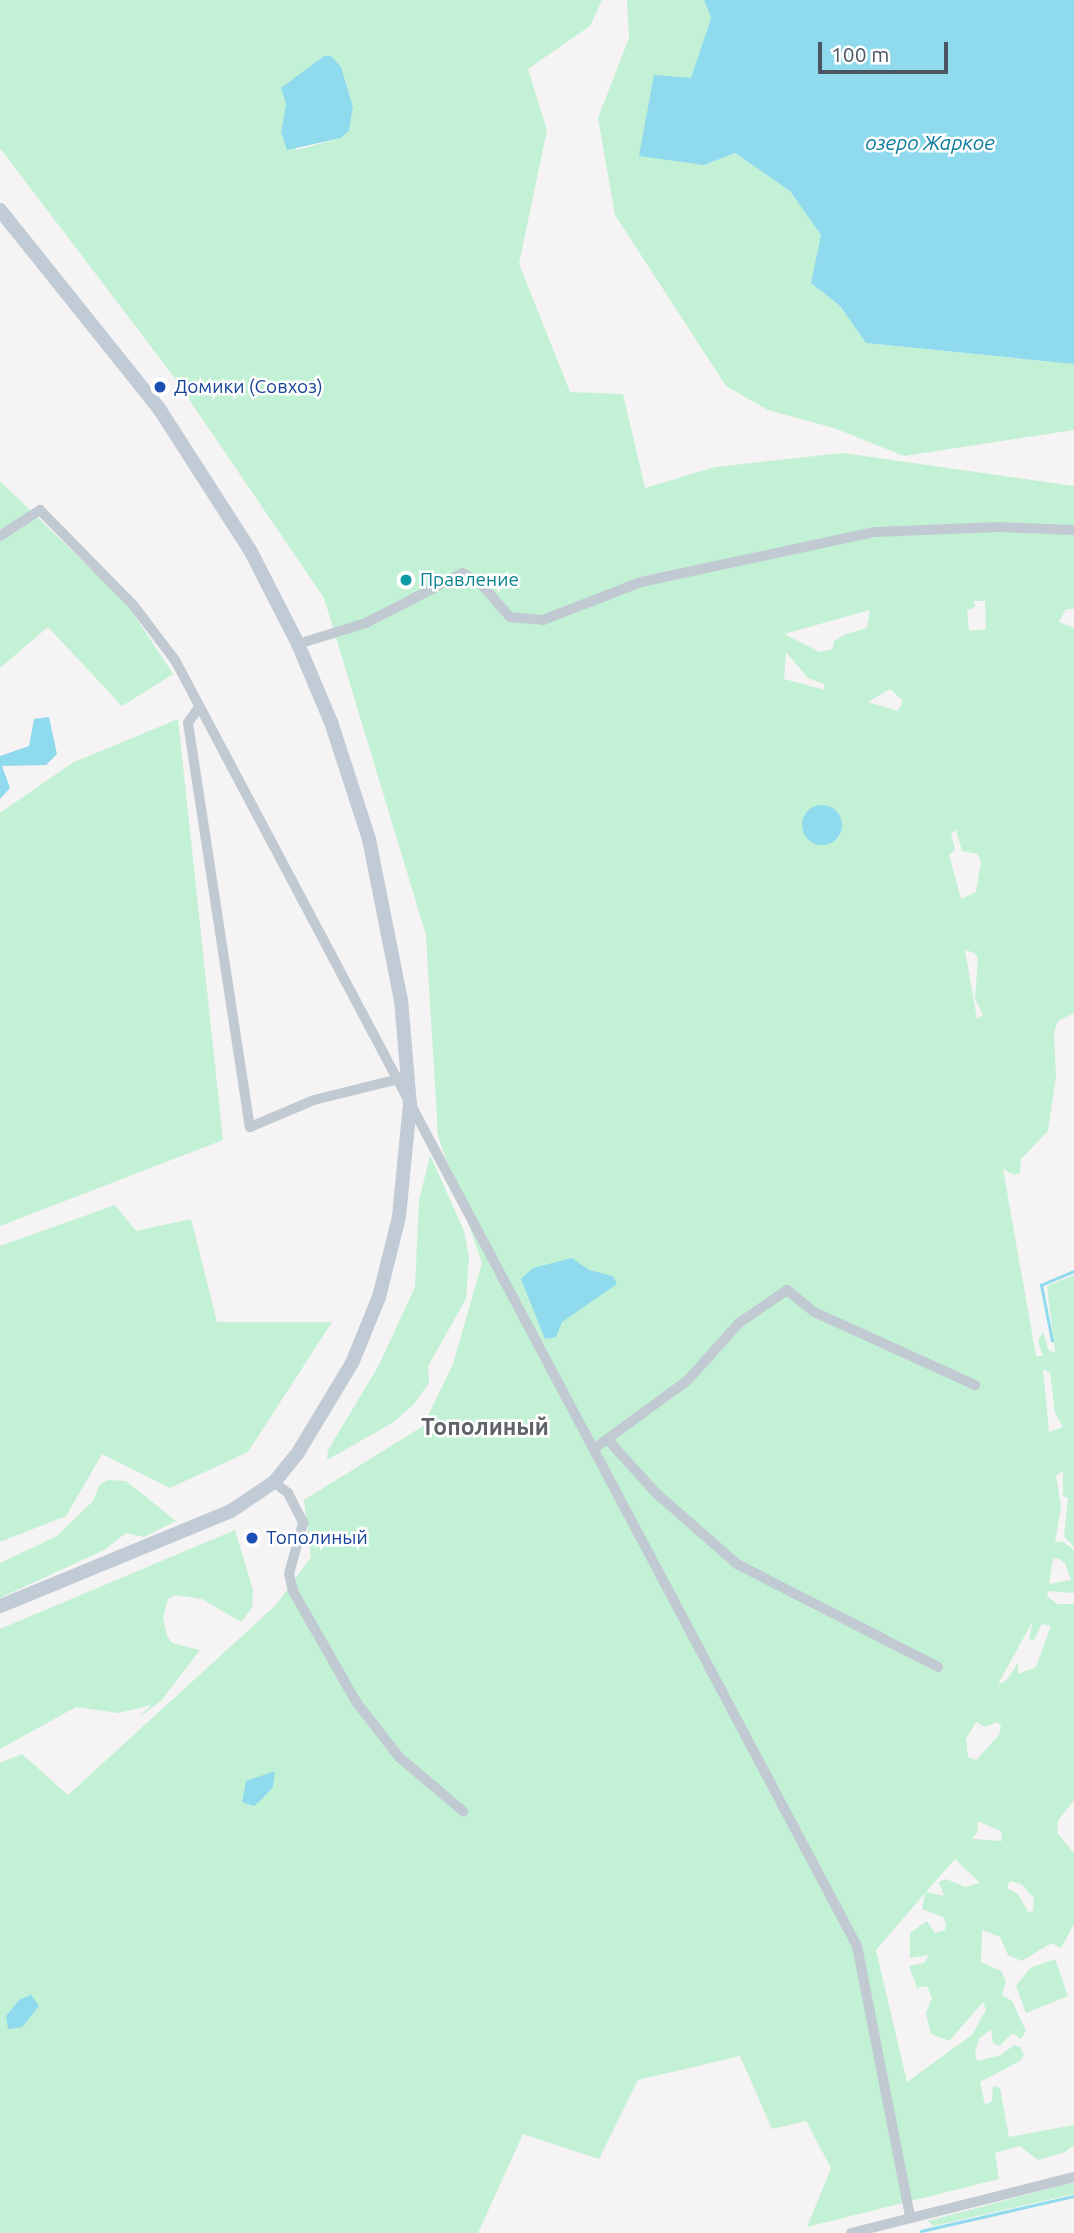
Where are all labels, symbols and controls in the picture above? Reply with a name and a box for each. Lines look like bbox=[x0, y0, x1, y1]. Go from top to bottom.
scale bar bbox=[822, 28, 951, 72]
text: 100 m bbox=[831, 42, 889, 66]
water label: озеро Жаркое bbox=[865, 129, 995, 155]
place label: Домики (Совхоз) bbox=[174, 376, 323, 398]
marker: Домики (Совхоз) bbox=[152, 379, 168, 395]
place label: Правление bbox=[420, 569, 519, 591]
marker: Правление bbox=[398, 572, 414, 588]
district label: Тополиный bbox=[421, 1413, 549, 1441]
place label: Тополиный bbox=[266, 1527, 368, 1549]
marker: Тополиный bbox=[244, 1530, 260, 1546]

